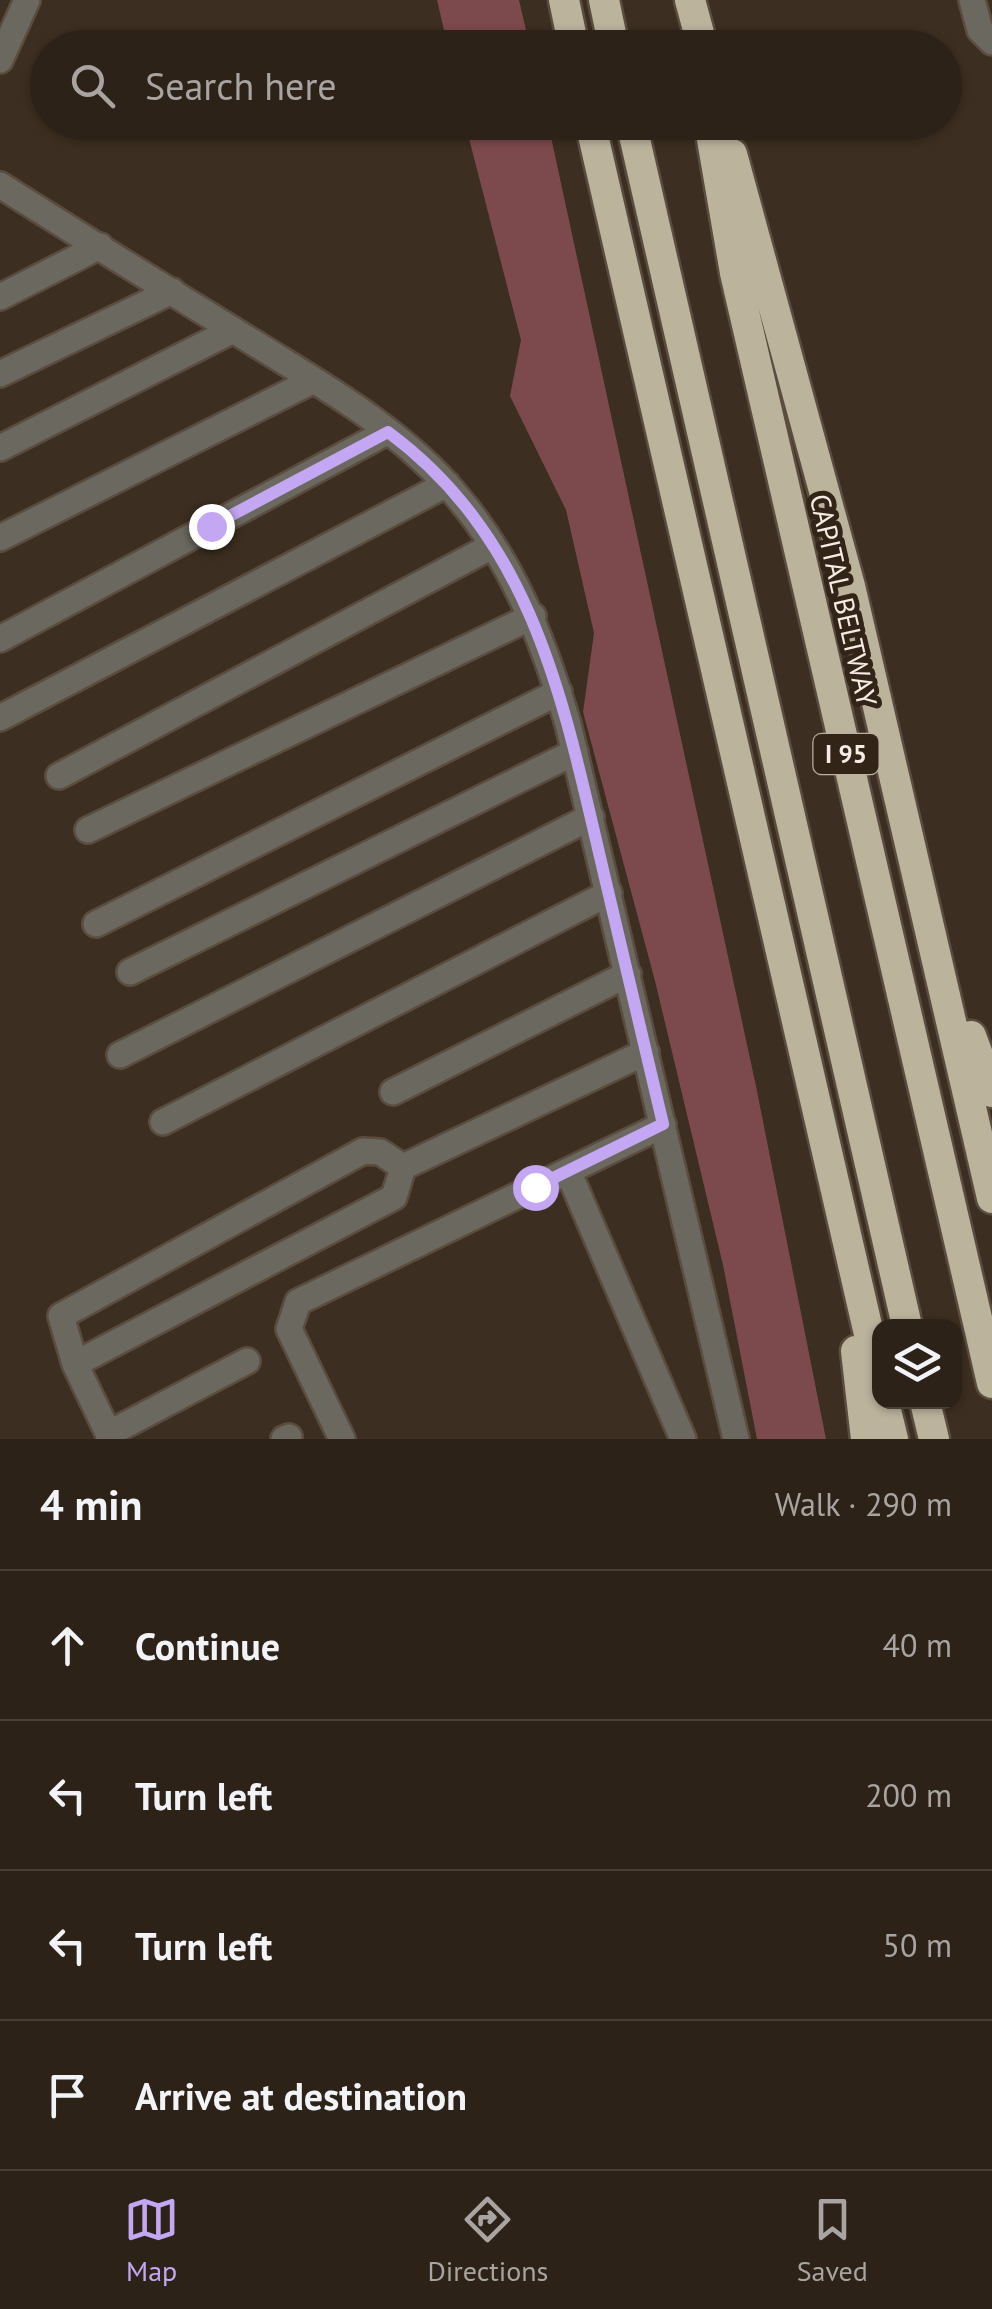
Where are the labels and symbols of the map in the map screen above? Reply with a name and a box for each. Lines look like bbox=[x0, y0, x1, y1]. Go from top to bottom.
street label: CAPITAL BELTWAY bbox=[802, 490, 886, 710]
route end bbox=[189, 504, 235, 550]
road number: I 95 bbox=[814, 734, 878, 774]
route start bbox=[513, 1165, 559, 1211]

